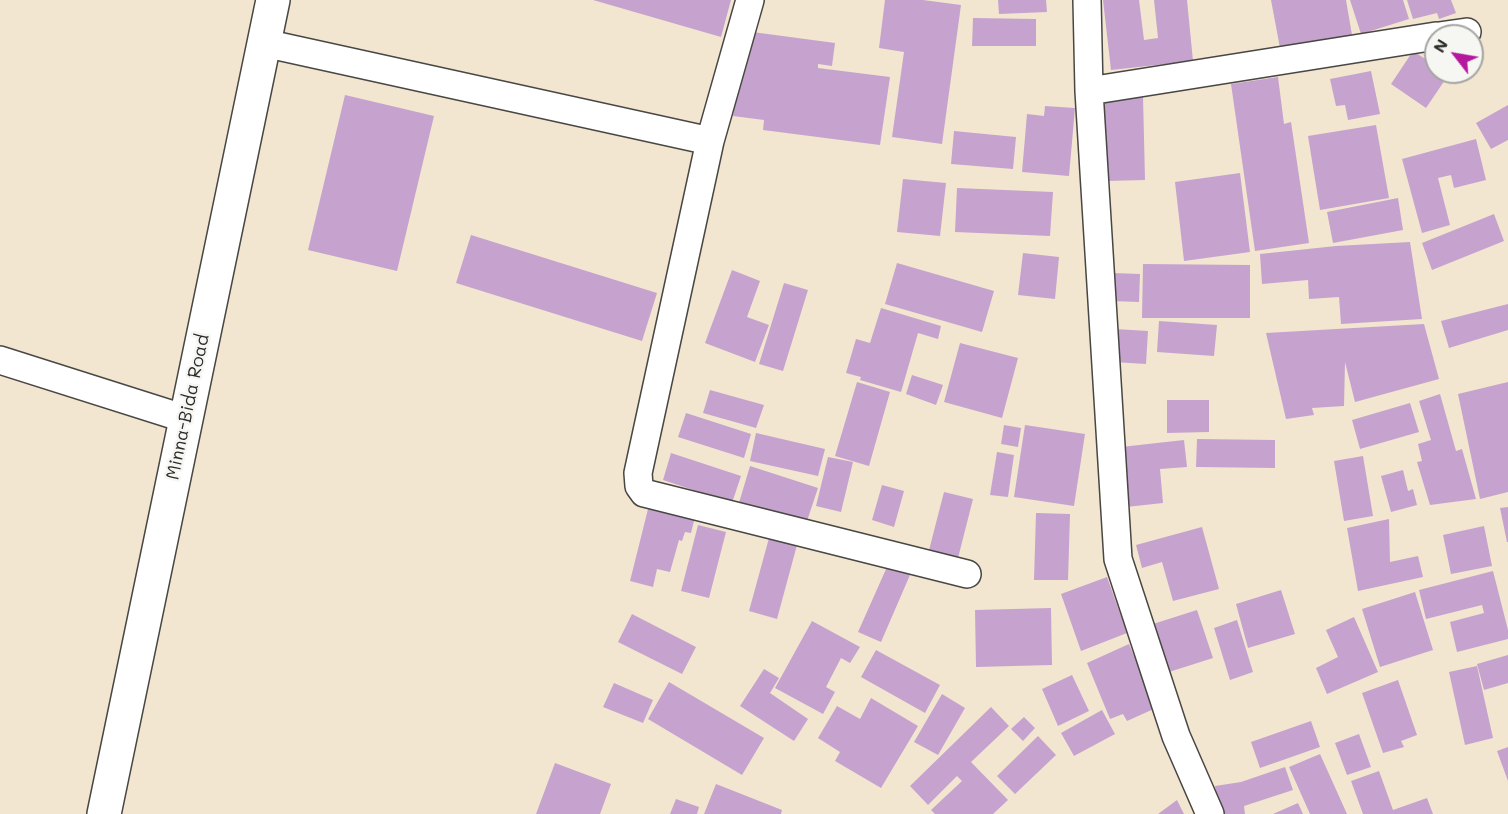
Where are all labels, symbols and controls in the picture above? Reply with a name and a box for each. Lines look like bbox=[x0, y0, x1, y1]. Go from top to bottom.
north arrow bbox=[1424, 24, 1484, 84]
text: N bbox=[1428, 35, 1452, 56]
street label: Minna-Bida Road bbox=[162, 332, 214, 482]

